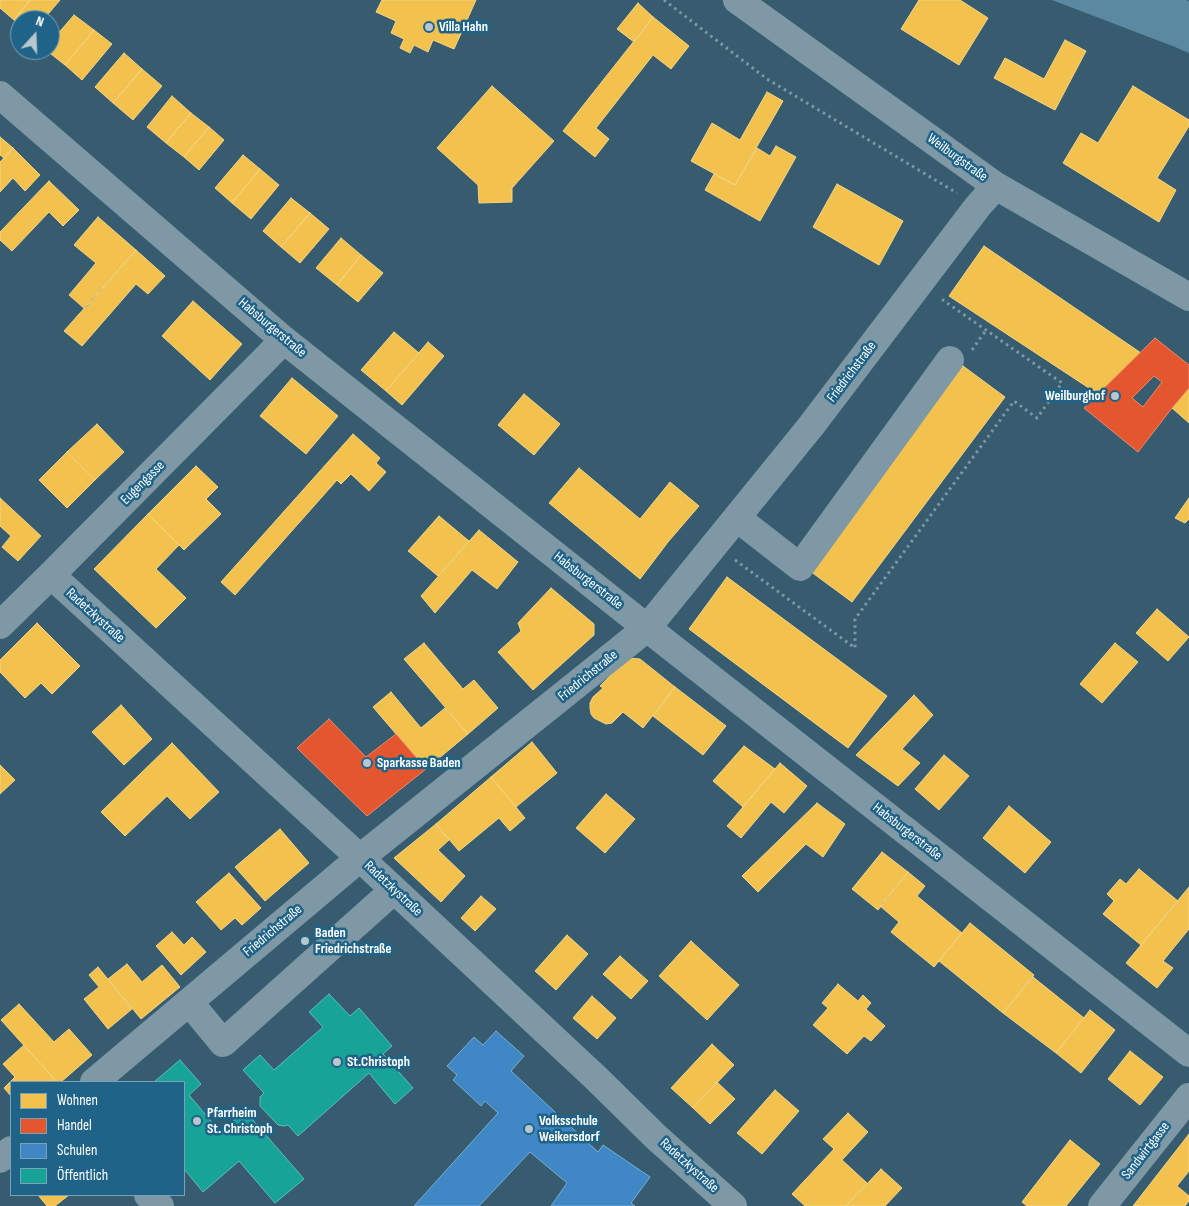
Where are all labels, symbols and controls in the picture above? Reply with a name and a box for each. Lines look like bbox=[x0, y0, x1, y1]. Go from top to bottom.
north arrow bbox=[10, 10, 60, 60]
text: N bbox=[34, 12, 46, 31]
place label: Villa Hahn bbox=[439, 19, 488, 35]
marker: Villa Hahn bbox=[423, 21, 435, 33]
street label: Weilburgstraße bbox=[924, 130, 990, 186]
street label: Habsburgerstraße bbox=[235, 295, 309, 361]
street label: Friedrichstraße bbox=[824, 338, 880, 406]
place label: Weilburghof bbox=[1045, 388, 1105, 404]
marker: Weilburghof bbox=[1109, 390, 1121, 402]
street label: Eugengasse bbox=[118, 458, 168, 508]
street label: Habsburgerstraße bbox=[550, 549, 626, 613]
street label: Radetzkystraße bbox=[62, 585, 128, 647]
street label: Friedrichstraße bbox=[555, 647, 621, 705]
place label: Sparkasse Baden bbox=[377, 755, 461, 771]
marker: Sparkasse Baden bbox=[361, 757, 373, 769]
street label: Habsburgerstraße bbox=[869, 800, 945, 864]
street label: Radetzkystraße bbox=[360, 858, 426, 920]
street label: Friedrichstraße bbox=[240, 902, 306, 960]
place label: Baden Friedrichstraße bbox=[315, 925, 392, 958]
marker: Baden Friedrichstraße bbox=[299, 935, 311, 947]
place label: St.Christoph bbox=[347, 1054, 410, 1070]
marker: St.Christoph bbox=[331, 1056, 343, 1068]
legend bbox=[10, 1081, 185, 1196]
text: Wohnen bbox=[57, 1091, 98, 1110]
place label: Pfarrheim St. Christoph bbox=[207, 1105, 272, 1138]
place label: Volksschule Weikersdorf bbox=[539, 1113, 600, 1146]
marker: Pfarrheim St. Christoph bbox=[191, 1115, 203, 1127]
text: Handel bbox=[57, 1116, 92, 1135]
street label: Sandwirtgasse bbox=[1118, 1119, 1174, 1183]
marker: Volksschule Weikersdorf bbox=[523, 1123, 535, 1135]
street label: Radetzkystraße bbox=[656, 1135, 722, 1197]
text: Schulen bbox=[57, 1141, 97, 1160]
text: Öffentlich bbox=[57, 1166, 108, 1185]

